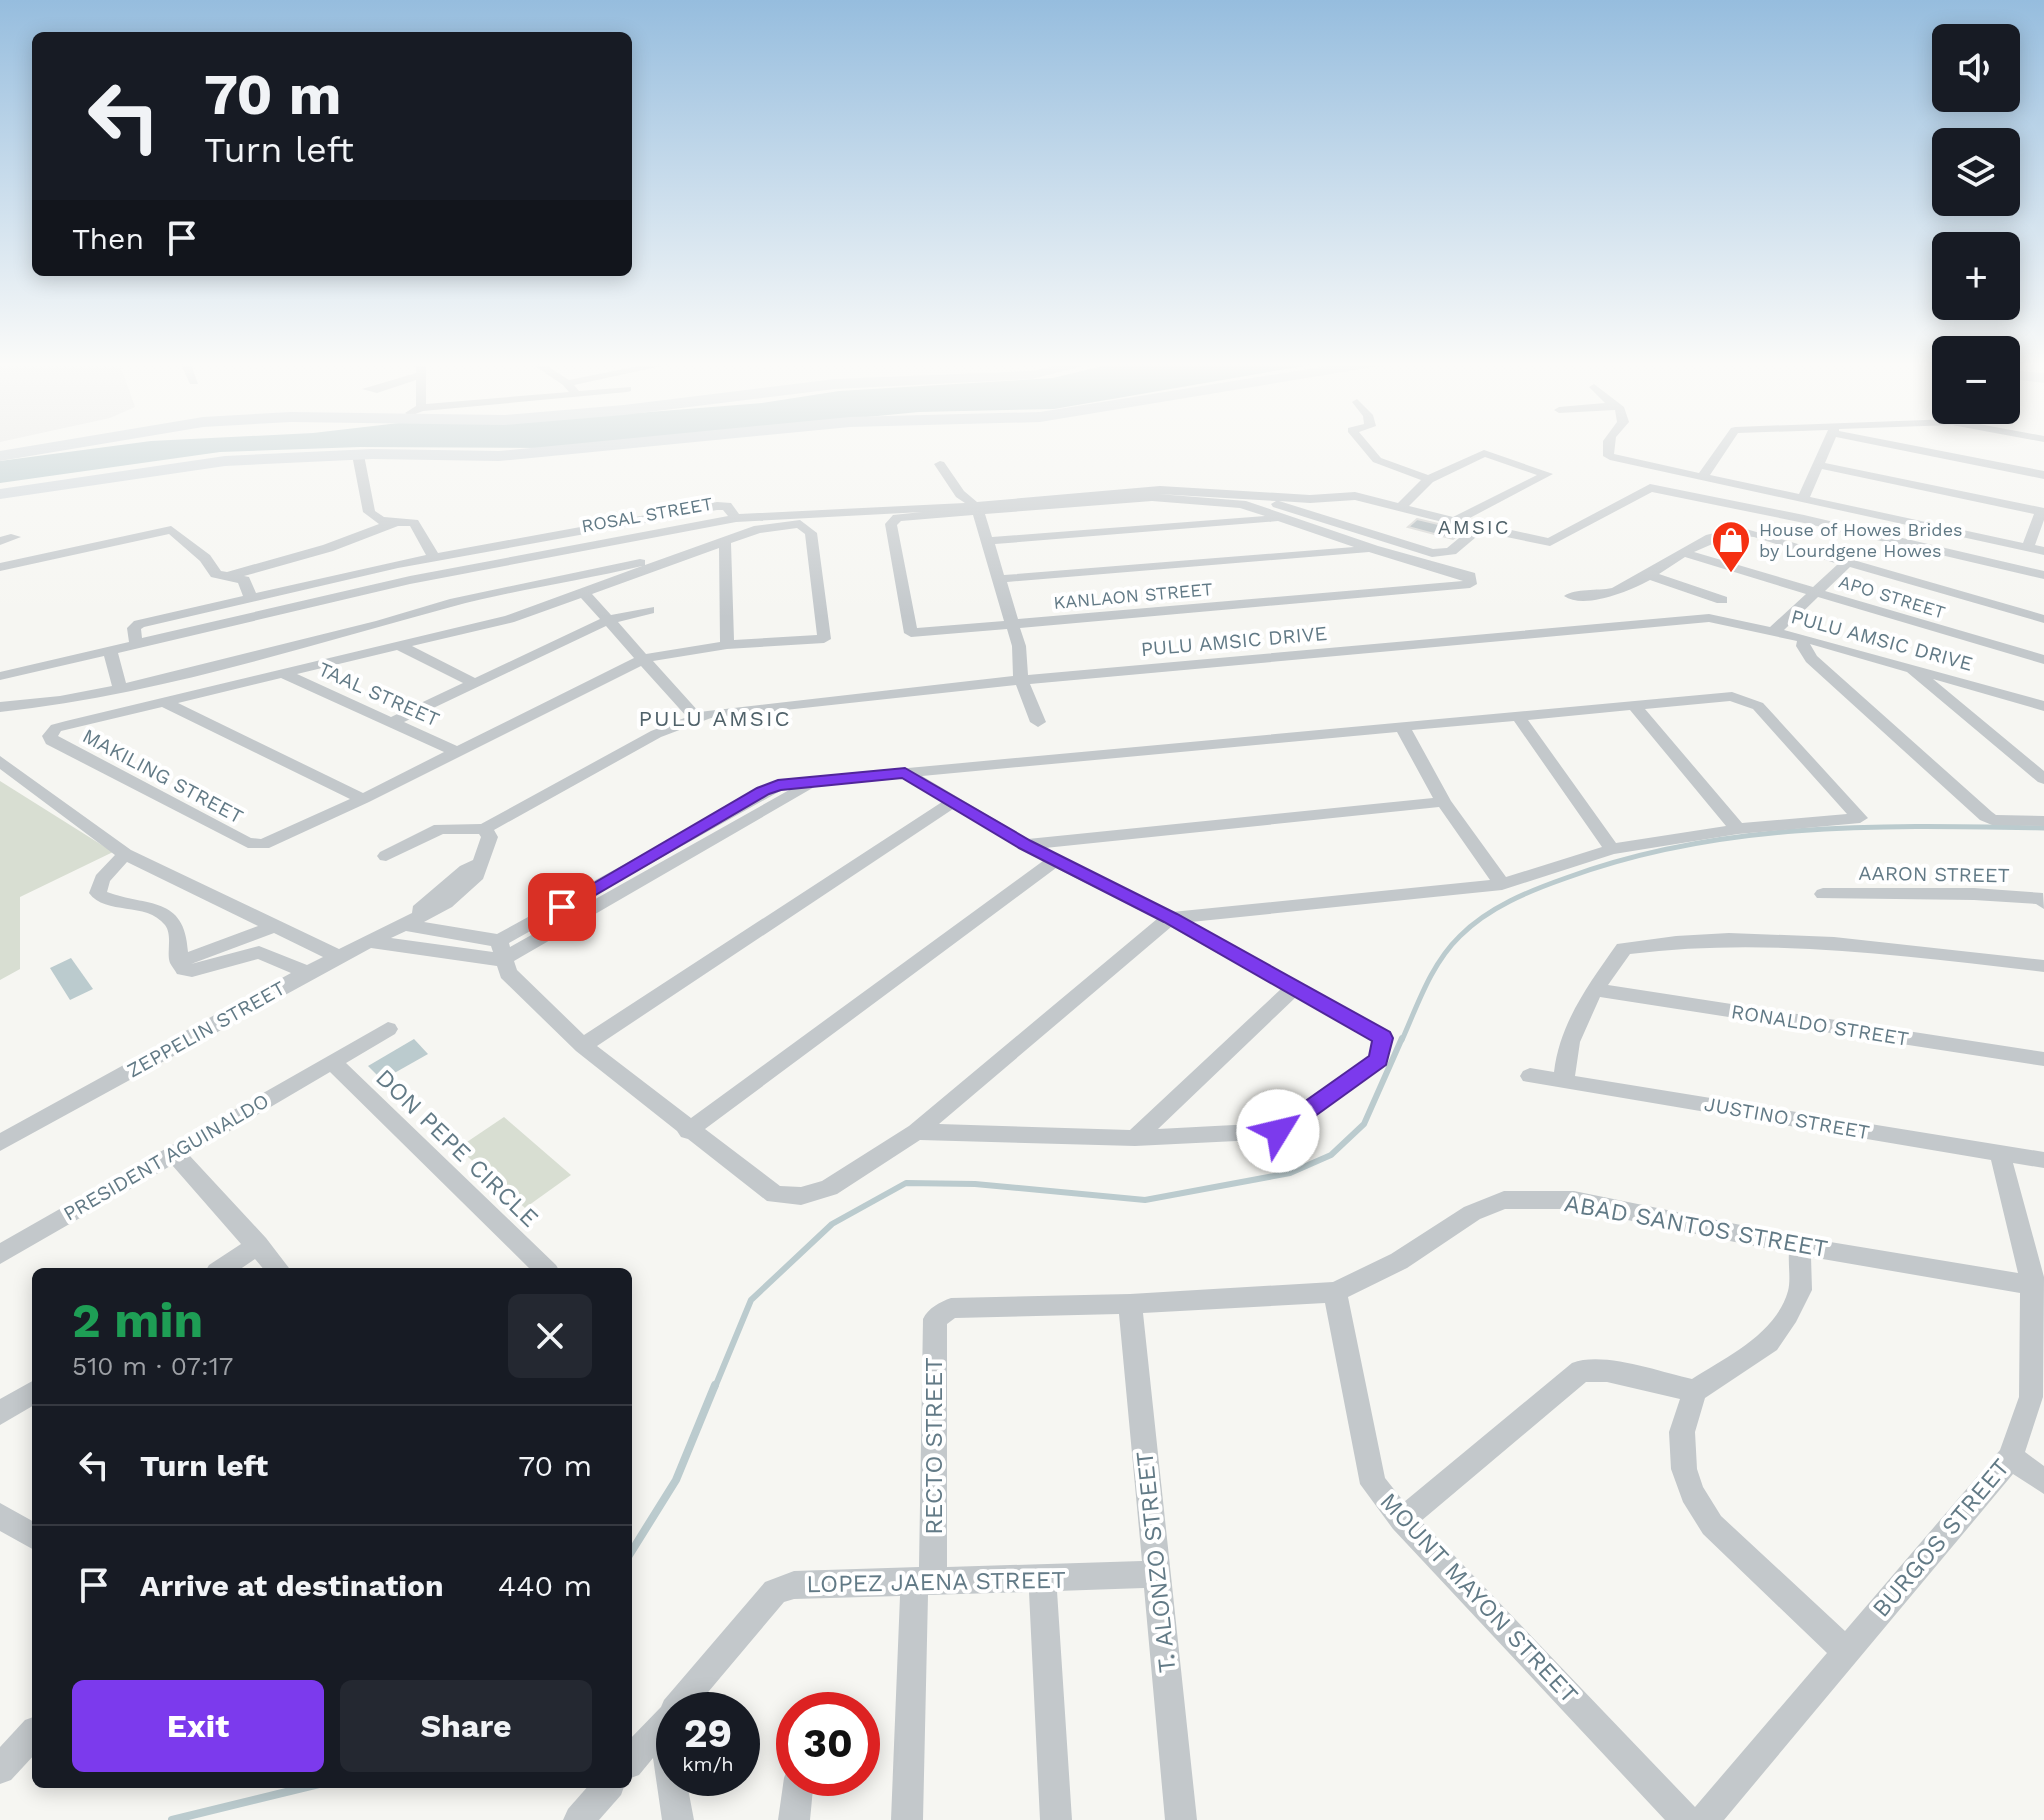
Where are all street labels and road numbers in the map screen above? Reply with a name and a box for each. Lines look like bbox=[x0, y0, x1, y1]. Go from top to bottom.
street label: ROSAL STREET bbox=[580, 493, 714, 536]
street label: APO STREET bbox=[1836, 570, 1948, 623]
street label: KANLAON STREET bbox=[1053, 578, 1214, 613]
street label: PULU AMSIC DRIVE bbox=[1789, 604, 1975, 676]
street label: PULU AMSIC DRIVE bbox=[1140, 621, 1328, 661]
street label: TAAL STREET bbox=[315, 657, 443, 731]
street label: MAKILING STREET bbox=[79, 724, 247, 828]
street label: AARON STREET bbox=[1858, 861, 2010, 887]
street label: ZEPPELIN STREET bbox=[123, 976, 289, 1082]
street label: RONALDO STREET bbox=[1730, 999, 1910, 1051]
street label: DON PEPE CIRCLE bbox=[370, 1063, 544, 1233]
street label: PRESIDENT AGUINALDO bbox=[59, 1088, 273, 1226]
street label: JUSTINO STREET bbox=[1703, 1092, 1871, 1144]
street label: ABAD SANTOS STREET bbox=[1562, 1189, 1830, 1263]
street label: RECTO STREET bbox=[920, 1357, 948, 1535]
street label: T. ALONZO STREET bbox=[1130, 1450, 1182, 1674]
street label: BURGOS STREET bbox=[1867, 1453, 2015, 1623]
street label: MOUNT MAYON STREET bbox=[1374, 1487, 1584, 1709]
street label: LOPEZ JAENA STREET bbox=[806, 1566, 1066, 1598]

